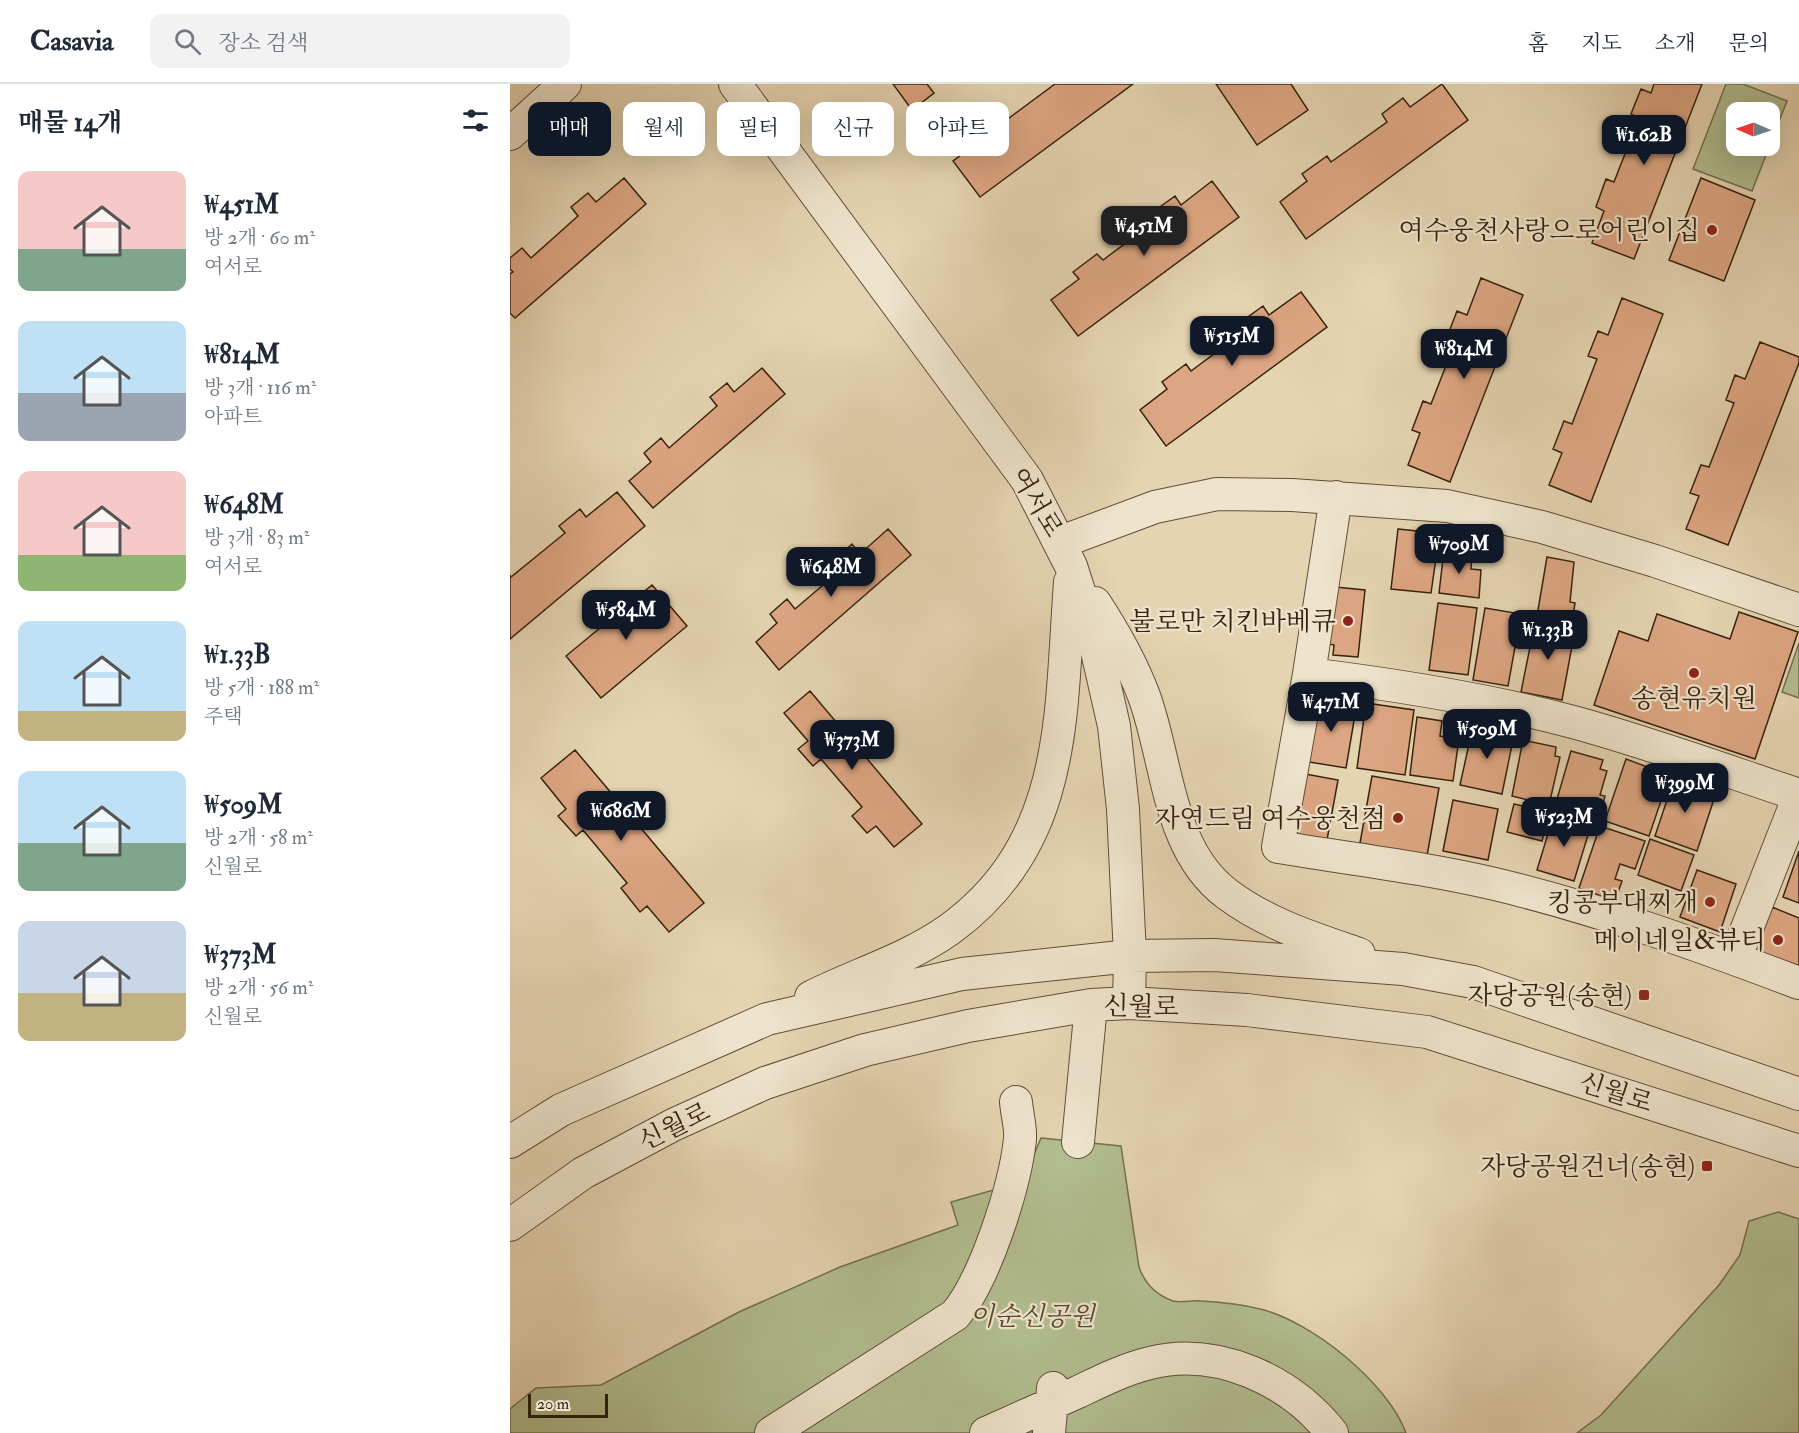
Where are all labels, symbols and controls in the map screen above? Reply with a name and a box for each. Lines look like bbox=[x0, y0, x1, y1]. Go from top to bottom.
search box bbox=[150, 14, 570, 68]
text: Casavia bbox=[30, 24, 114, 59]
icon: search bbox=[171, 25, 204, 58]
text: 장소 검색 bbox=[219, 29, 308, 57]
text: 홈 bbox=[1528, 30, 1548, 57]
text: 지도 bbox=[1581, 30, 1622, 57]
text: 소개 bbox=[1655, 30, 1695, 57]
text: 문의 bbox=[1728, 30, 1769, 57]
chip: 매매 bbox=[528, 102, 611, 156]
chip: 월세 bbox=[623, 102, 705, 156]
chip: 필터 bbox=[717, 102, 800, 156]
chip: 신규 bbox=[812, 102, 894, 156]
chip: 아파트 bbox=[906, 102, 1009, 156]
north arrow bbox=[1726, 102, 1780, 156]
map controls bbox=[1726, 102, 1780, 156]
icon: filters bbox=[459, 104, 492, 137]
text: 매물 14개 bbox=[18, 107, 122, 139]
pin: ₩1.62B bbox=[1595, 115, 1693, 166]
text: ₩1.62B bbox=[1616, 122, 1672, 147]
text: ₩451M bbox=[204, 189, 279, 221]
icon: home bbox=[66, 195, 138, 267]
pin: ₩451M bbox=[1102, 206, 1186, 257]
text: ₩451M bbox=[1115, 213, 1173, 238]
place label: 여수웅천사랑으로어린이집 bbox=[1399, 215, 1700, 247]
marker: 여수웅천사랑으로어린이집 bbox=[1705, 223, 1719, 237]
text: 방 2개 · 60 m² bbox=[204, 225, 315, 250]
text: 여서로 bbox=[204, 254, 262, 279]
pin: ₩515M bbox=[1190, 316, 1274, 367]
text: ₩515M bbox=[1204, 323, 1260, 348]
pin: ₩814M bbox=[1422, 329, 1506, 380]
text: ₩814M bbox=[1435, 336, 1493, 361]
text: ₩814M bbox=[204, 339, 280, 371]
icon: home bbox=[66, 345, 138, 417]
text: 방 3개 · 116 m² bbox=[204, 375, 317, 400]
text: 아파트 bbox=[204, 404, 262, 429]
street label: 여서로 bbox=[1003, 462, 1069, 543]
text: ₩648M bbox=[204, 489, 284, 521]
icon: home bbox=[66, 495, 138, 567]
pin: ₩709M bbox=[1417, 524, 1501, 575]
text: 방 3개 · 83 m² bbox=[204, 525, 309, 550]
text: ₩709M bbox=[1429, 531, 1489, 556]
pin: ₩648M bbox=[789, 547, 873, 598]
text: 여서로 bbox=[204, 554, 262, 579]
text: ₩648M bbox=[800, 554, 862, 579]
pin: ₩584M bbox=[584, 590, 668, 641]
text: ₩584M bbox=[596, 597, 656, 622]
place label: 불로만 치킨바베큐 bbox=[1130, 606, 1336, 638]
pin: ₩1.33B bbox=[1499, 610, 1597, 661]
marker: 불로만 치킨바베큐 bbox=[1341, 614, 1355, 628]
text: ₩1.33B bbox=[1522, 617, 1574, 642]
text: ₩1.33B bbox=[204, 639, 271, 671]
icon: home bbox=[66, 645, 138, 717]
marker: 송현유치원 bbox=[1687, 666, 1701, 680]
text: 방 5개 · 188 m² bbox=[204, 675, 319, 700]
pin: ₩471M bbox=[1289, 682, 1373, 733]
place label: 송현유치원 bbox=[1631, 683, 1757, 715]
text: ₩471M bbox=[1302, 689, 1360, 714]
text: 주택 bbox=[204, 704, 243, 729]
pin: ₩509M bbox=[1445, 709, 1529, 760]
text: ₩509M bbox=[1457, 716, 1517, 741]
pin: ₩373M bbox=[810, 720, 894, 771]
text: ₩373M bbox=[824, 727, 880, 752]
pin: ₩399M bbox=[1643, 763, 1727, 814]
text: ₩399M bbox=[1655, 770, 1715, 795]
text: ₩509M bbox=[204, 789, 282, 821]
pin: ₩686M bbox=[579, 791, 663, 842]
icon: home bbox=[66, 795, 138, 867]
pin: ₩523M bbox=[1522, 797, 1606, 848]
text: ₩686M bbox=[591, 798, 651, 823]
place label: 자연드림 여수웅천점 bbox=[1154, 803, 1386, 835]
text: ₩523M bbox=[1535, 804, 1593, 829]
marker: 자연드림 여수웅천점 bbox=[1391, 811, 1405, 825]
text: 방 2개 · 58 m² bbox=[204, 825, 313, 850]
text: 신월로 bbox=[204, 854, 262, 879]
place label: 킹콩부대찌개 bbox=[1547, 887, 1698, 919]
marker: 킹콩부대찌개 bbox=[1703, 895, 1717, 909]
place label: 메이네일&뷰티 bbox=[1594, 925, 1766, 957]
marker: 메이네일&뷰티 bbox=[1771, 933, 1785, 947]
text: ₩373M bbox=[204, 939, 276, 971]
icon: home bbox=[66, 945, 138, 1017]
text: 방 2개 · 56 m² bbox=[204, 975, 314, 1000]
place label: 자당공원(송현) bbox=[1467, 980, 1632, 1012]
marker: 자당공원(송현) bbox=[1637, 988, 1651, 1002]
street label: 신월로 bbox=[1103, 990, 1179, 1024]
text: 신월로 bbox=[204, 1004, 262, 1029]
street label: 신월로 bbox=[1575, 1066, 1656, 1120]
street label: 신월로 bbox=[634, 1096, 715, 1158]
place label: 자당공원건너(송현) bbox=[1480, 1151, 1695, 1183]
marker: 자당공원건너(송현) bbox=[1700, 1159, 1714, 1173]
park label: 이순신공원 bbox=[969, 1301, 1097, 1333]
scale bar bbox=[528, 1391, 608, 1418]
text: 20 m bbox=[537, 1394, 569, 1414]

